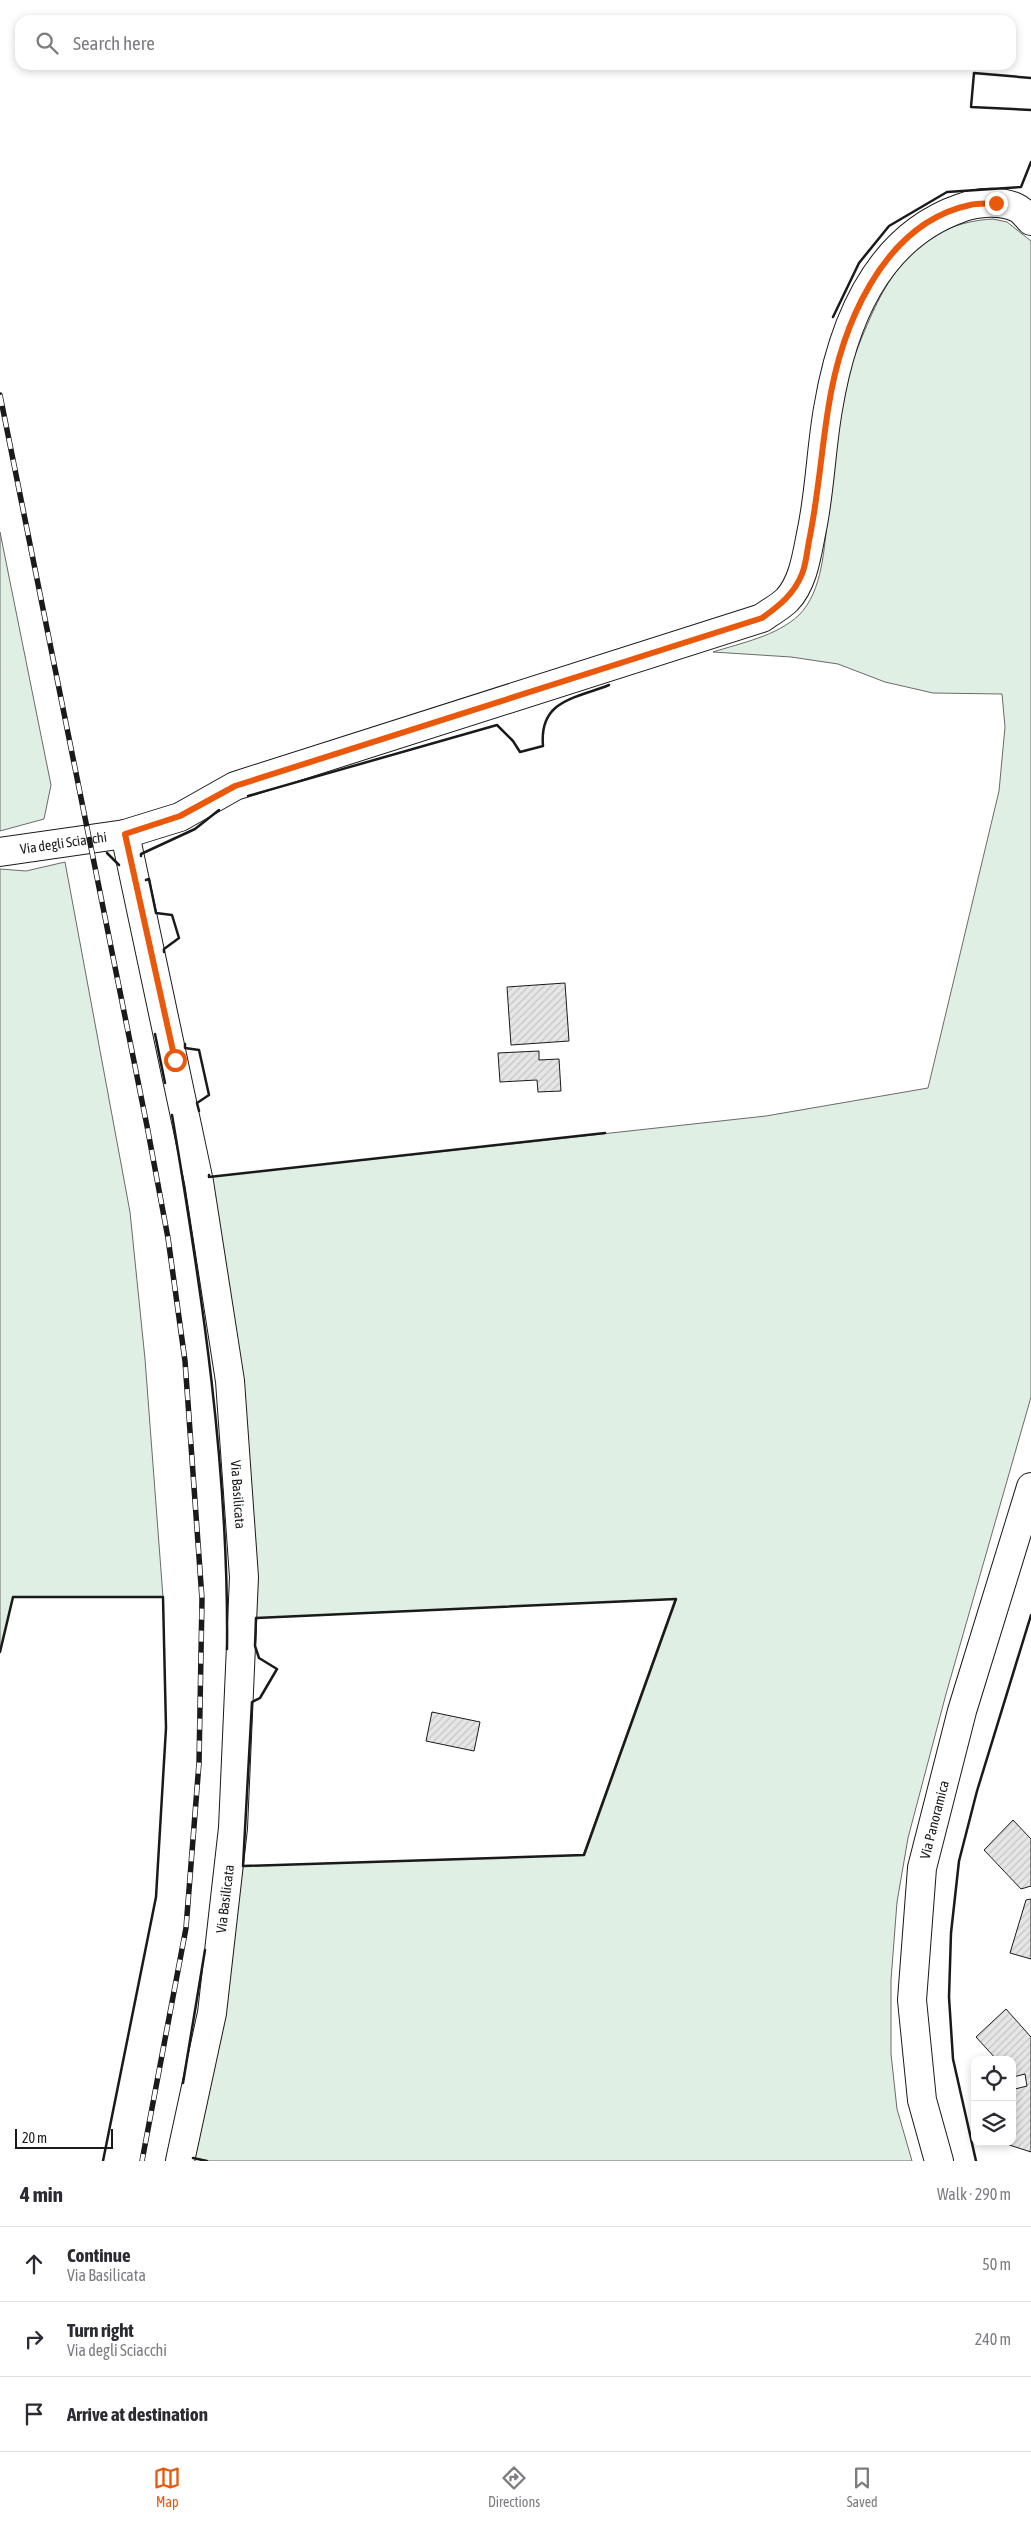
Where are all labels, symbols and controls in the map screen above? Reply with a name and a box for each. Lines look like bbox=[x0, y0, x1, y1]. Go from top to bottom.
search box bbox=[15, 15, 1016, 70]
icon: search bbox=[33, 29, 61, 57]
text: Search here bbox=[73, 32, 155, 54]
route end bbox=[985, 192, 1008, 215]
street label: Via degli Sciacchi bbox=[19, 829, 108, 857]
route start bbox=[164, 1049, 187, 1072]
street label: Via Basilicata bbox=[228, 1459, 249, 1530]
street label: Via Panoramica bbox=[917, 1779, 952, 1861]
street label: Via Basilicata bbox=[213, 1864, 237, 1934]
map controls bbox=[971, 2056, 1016, 2146]
button: locate bbox=[971, 2056, 1016, 2101]
button: layers bbox=[971, 2101, 1016, 2146]
scale bar bbox=[15, 2126, 112, 2149]
text: 20 m bbox=[22, 2130, 47, 2146]
text: 4 min bbox=[20, 2182, 63, 2206]
text: Walk · 290 m bbox=[937, 2185, 1011, 2203]
text: Continue bbox=[67, 2244, 131, 2266]
icon: ahead bbox=[20, 2250, 48, 2278]
text: 50 m bbox=[982, 2255, 1011, 2273]
text: Via Basilicata bbox=[67, 2266, 146, 2284]
text: Turn right bbox=[67, 2319, 134, 2341]
icon: right bbox=[20, 2325, 48, 2353]
text: 240 m bbox=[975, 2330, 1011, 2348]
text: Via degli Sciacchi bbox=[67, 2341, 167, 2359]
icon: arrive bbox=[20, 2400, 48, 2428]
text: Arrive at destination bbox=[67, 2403, 208, 2425]
tab: Map bbox=[153, 2464, 181, 2510]
tab: Directions bbox=[488, 2464, 540, 2510]
tab: Saved bbox=[847, 2464, 878, 2510]

